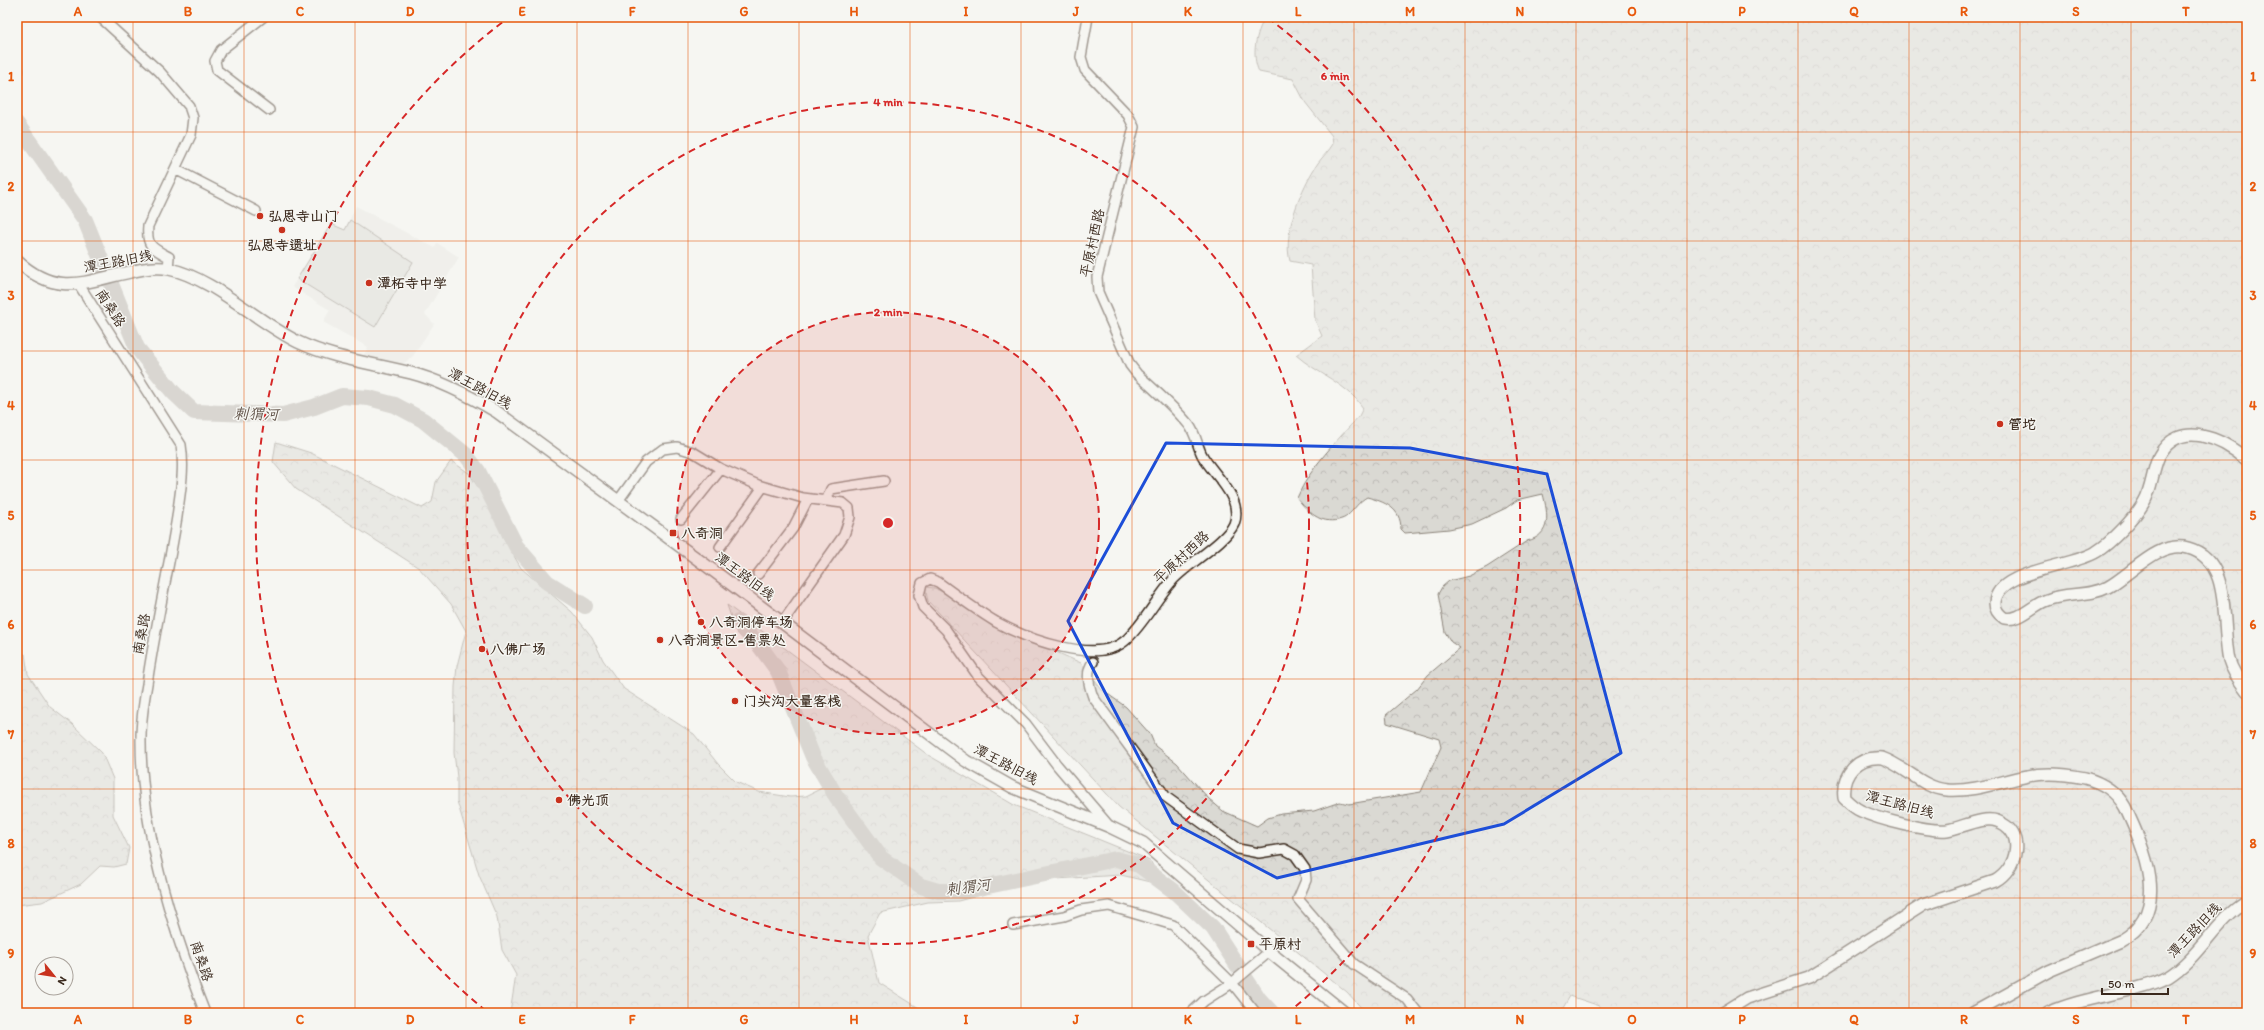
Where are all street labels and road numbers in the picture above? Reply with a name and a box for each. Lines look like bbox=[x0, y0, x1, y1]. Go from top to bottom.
street label: 平原村西路 bbox=[1077, 207, 1108, 279]
street label: 潭王路旧线 bbox=[82, 247, 154, 276]
street label: 南桑路 bbox=[92, 286, 129, 331]
street label: 潭王路旧线 bbox=[445, 364, 514, 413]
street label: 平原村西路 bbox=[1150, 527, 1213, 587]
street label: 潭王路旧线 bbox=[712, 549, 778, 604]
street label: 南桑路 bbox=[129, 612, 154, 656]
street label: 潭王路旧线 bbox=[971, 741, 1041, 788]
street label: 潭王路旧线 bbox=[1864, 787, 1936, 822]
street label: 潭王路旧线 bbox=[2164, 899, 2225, 961]
street label: 南桑路 bbox=[187, 939, 216, 984]

